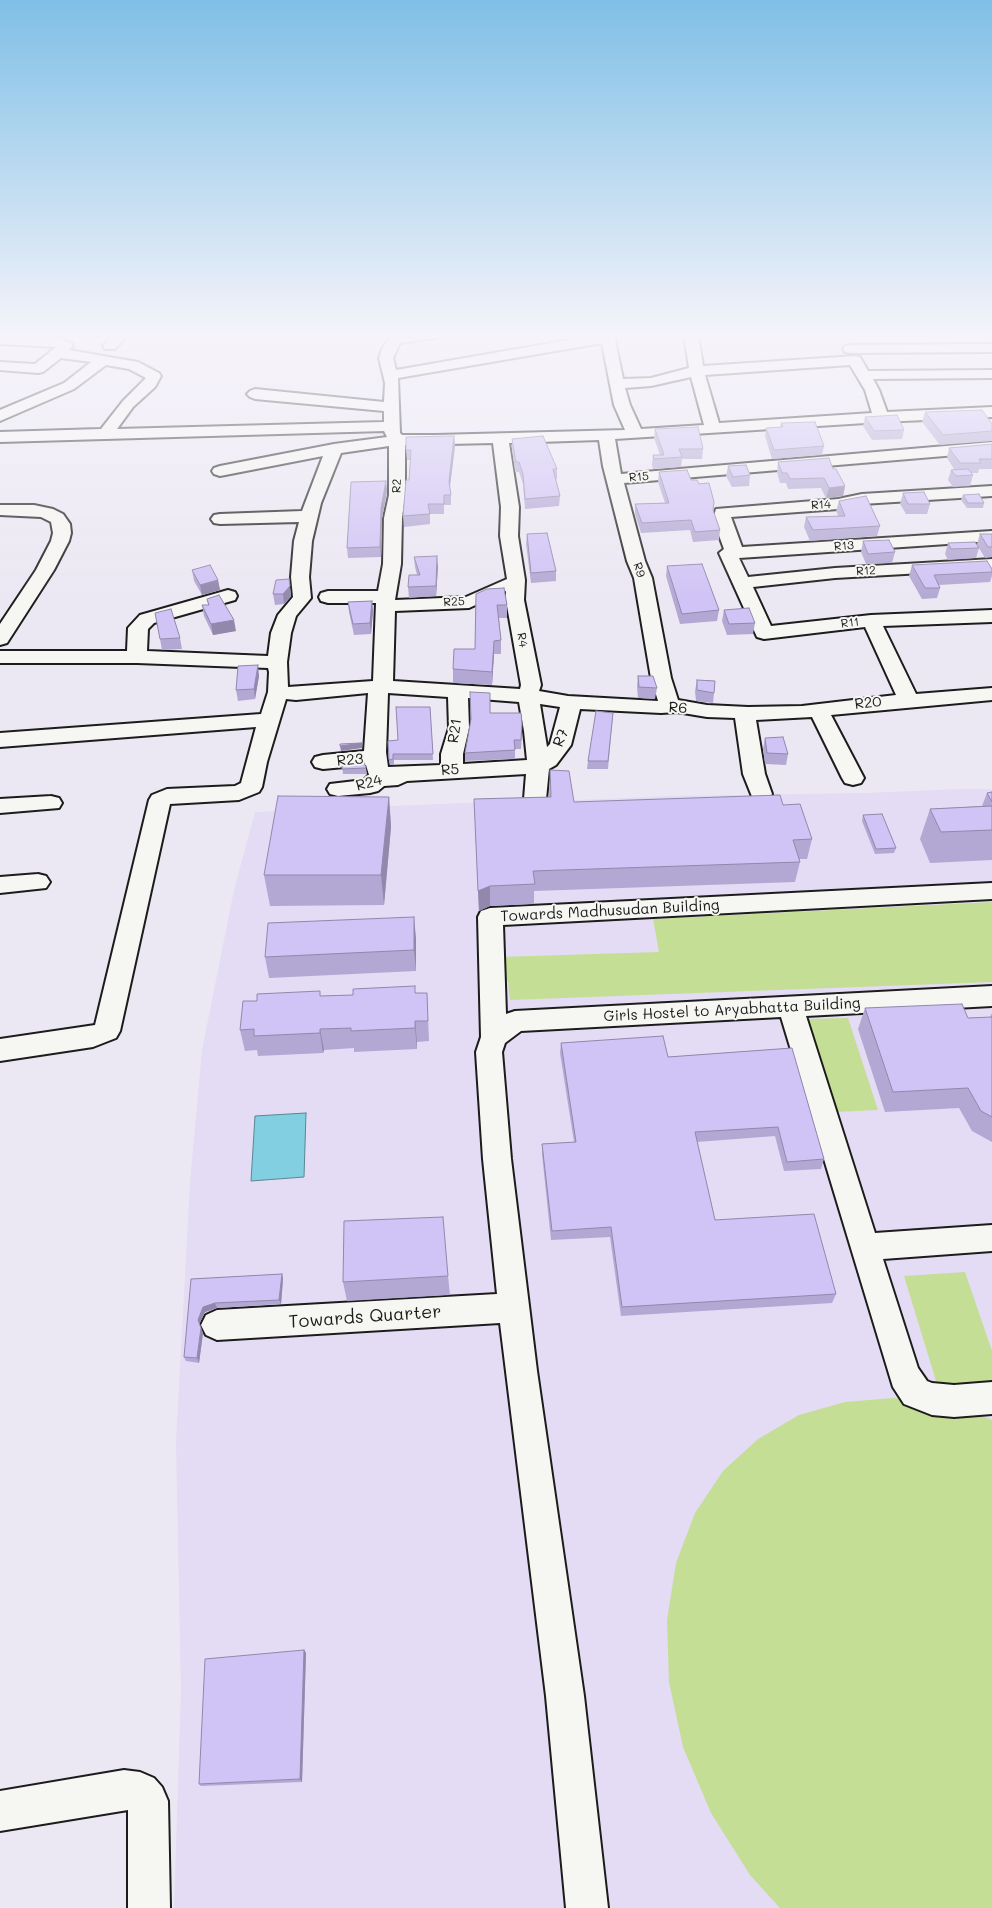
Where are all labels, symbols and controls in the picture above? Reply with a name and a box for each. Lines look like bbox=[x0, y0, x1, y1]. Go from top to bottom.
street label: R15 bbox=[628, 469, 650, 485]
street label: R2 bbox=[390, 479, 404, 493]
street label: R14 bbox=[811, 497, 831, 513]
street label: R13 bbox=[833, 538, 855, 554]
street label: R9 bbox=[630, 561, 648, 579]
street label: R12 bbox=[856, 563, 876, 579]
street label: R25 bbox=[443, 594, 465, 610]
street label: R11 bbox=[840, 615, 860, 631]
street label: R4 bbox=[514, 632, 530, 648]
street label: R20 bbox=[854, 693, 882, 713]
street label: R6 bbox=[668, 698, 688, 718]
street label: R21 bbox=[444, 718, 466, 744]
street label: R7 bbox=[549, 726, 573, 750]
street label: R23 bbox=[336, 750, 364, 770]
street label: R5 bbox=[440, 760, 460, 780]
street label: R24 bbox=[354, 771, 384, 795]
street label: Towards Madhusudan Building bbox=[500, 896, 720, 926]
street label: Girls Hostel to Aryabhatta Building bbox=[603, 994, 861, 1026]
street label: Towards Quarter bbox=[288, 1301, 442, 1333]

